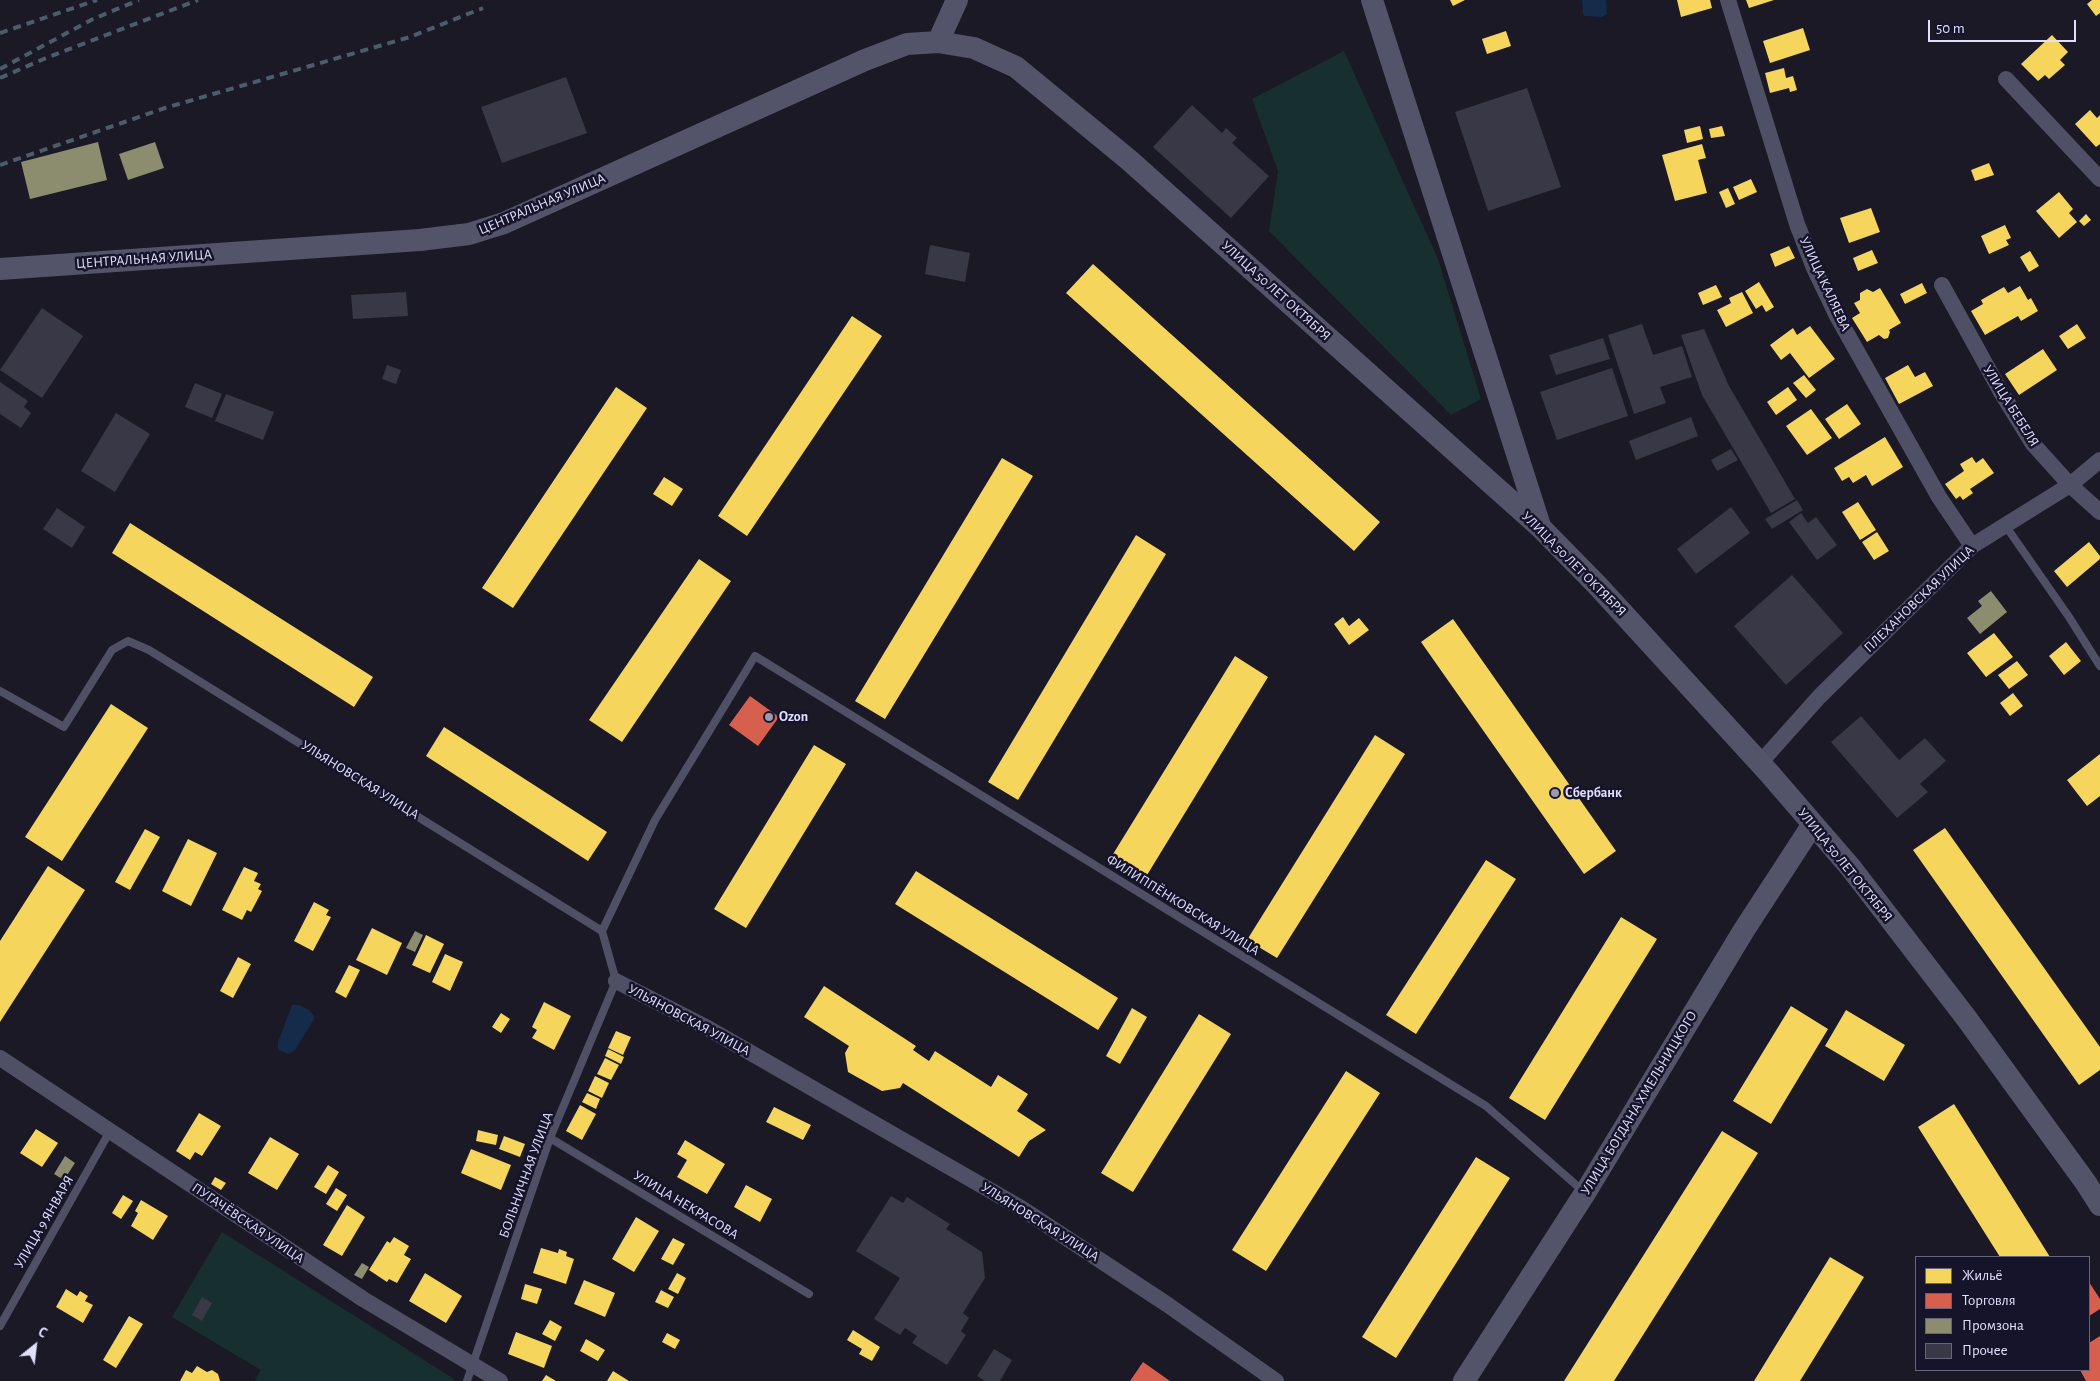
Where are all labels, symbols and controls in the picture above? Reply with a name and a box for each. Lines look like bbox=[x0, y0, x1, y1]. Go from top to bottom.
scale bar bbox=[1930, 10, 2078, 42]
text: 50 m bbox=[1936, 21, 1965, 36]
street label: ЦЕНТРАЛЬНАЯ УЛИЦА bbox=[476, 170, 608, 238]
street label: УЛИЦА КАЛЯЕВА bbox=[1796, 234, 1854, 334]
street label: УЛИЦА 50 ЛЕТ ОКТЯБРЯ bbox=[1218, 237, 1334, 345]
street label: ЦЕНТРАЛЬНАЯ УЛИЦА bbox=[75, 246, 213, 272]
street label: УЛИЦА БЕБЕЛЯ bbox=[1979, 362, 2043, 450]
street label: УЛИЦА 50 ЛЕТ ОКТЯБРЯ bbox=[1518, 508, 1630, 620]
street label: ПЛЕХАНОВСКАЯ УЛИЦА bbox=[1860, 542, 1978, 656]
place label: Ozon bbox=[779, 709, 808, 725]
marker: Ozon bbox=[763, 711, 775, 723]
street label: УЛЬЯНОВСКАЯ УЛИЦА bbox=[298, 737, 422, 823]
place label: Сбербанк bbox=[1565, 785, 1622, 801]
marker: Сбербанк bbox=[1549, 787, 1561, 799]
street label: УЛИЦА 50 ЛЕТ ОКТЯБРЯ bbox=[1794, 805, 1896, 925]
street label: ФИЛИППЁНКОВСКАЯ УЛИЦА bbox=[1103, 851, 1263, 959]
street label: УЛЬЯНОВСКАЯ УЛИЦА bbox=[625, 981, 753, 1059]
street label: УЛИЦА БОГДАНА ХМЕЛЬНИЦКОГО bbox=[1577, 1008, 1701, 1198]
street label: БОЛЬНИЧНАЯ УЛИЦА bbox=[495, 1110, 557, 1240]
street label: УЛИЦА НЕКРАСОВА bbox=[630, 1167, 742, 1243]
street label: УЛИЦА 9 ЯНВАРЯ bbox=[11, 1173, 77, 1271]
street label: ПУГАЧЁВСКАЯ УЛИЦА bbox=[189, 1179, 307, 1267]
street label: УЛЬЯНОВСКАЯ УЛИЦА bbox=[978, 1179, 1102, 1265]
legend bbox=[1915, 1256, 2090, 1371]
text: Жильё bbox=[1962, 1268, 2002, 1283]
text: Торговля bbox=[1962, 1293, 2016, 1308]
text: Промзона bbox=[1962, 1318, 2024, 1333]
north arrow bbox=[10, 1321, 60, 1371]
text: С bbox=[35, 1325, 49, 1341]
text: Прочее bbox=[1962, 1343, 2008, 1358]

